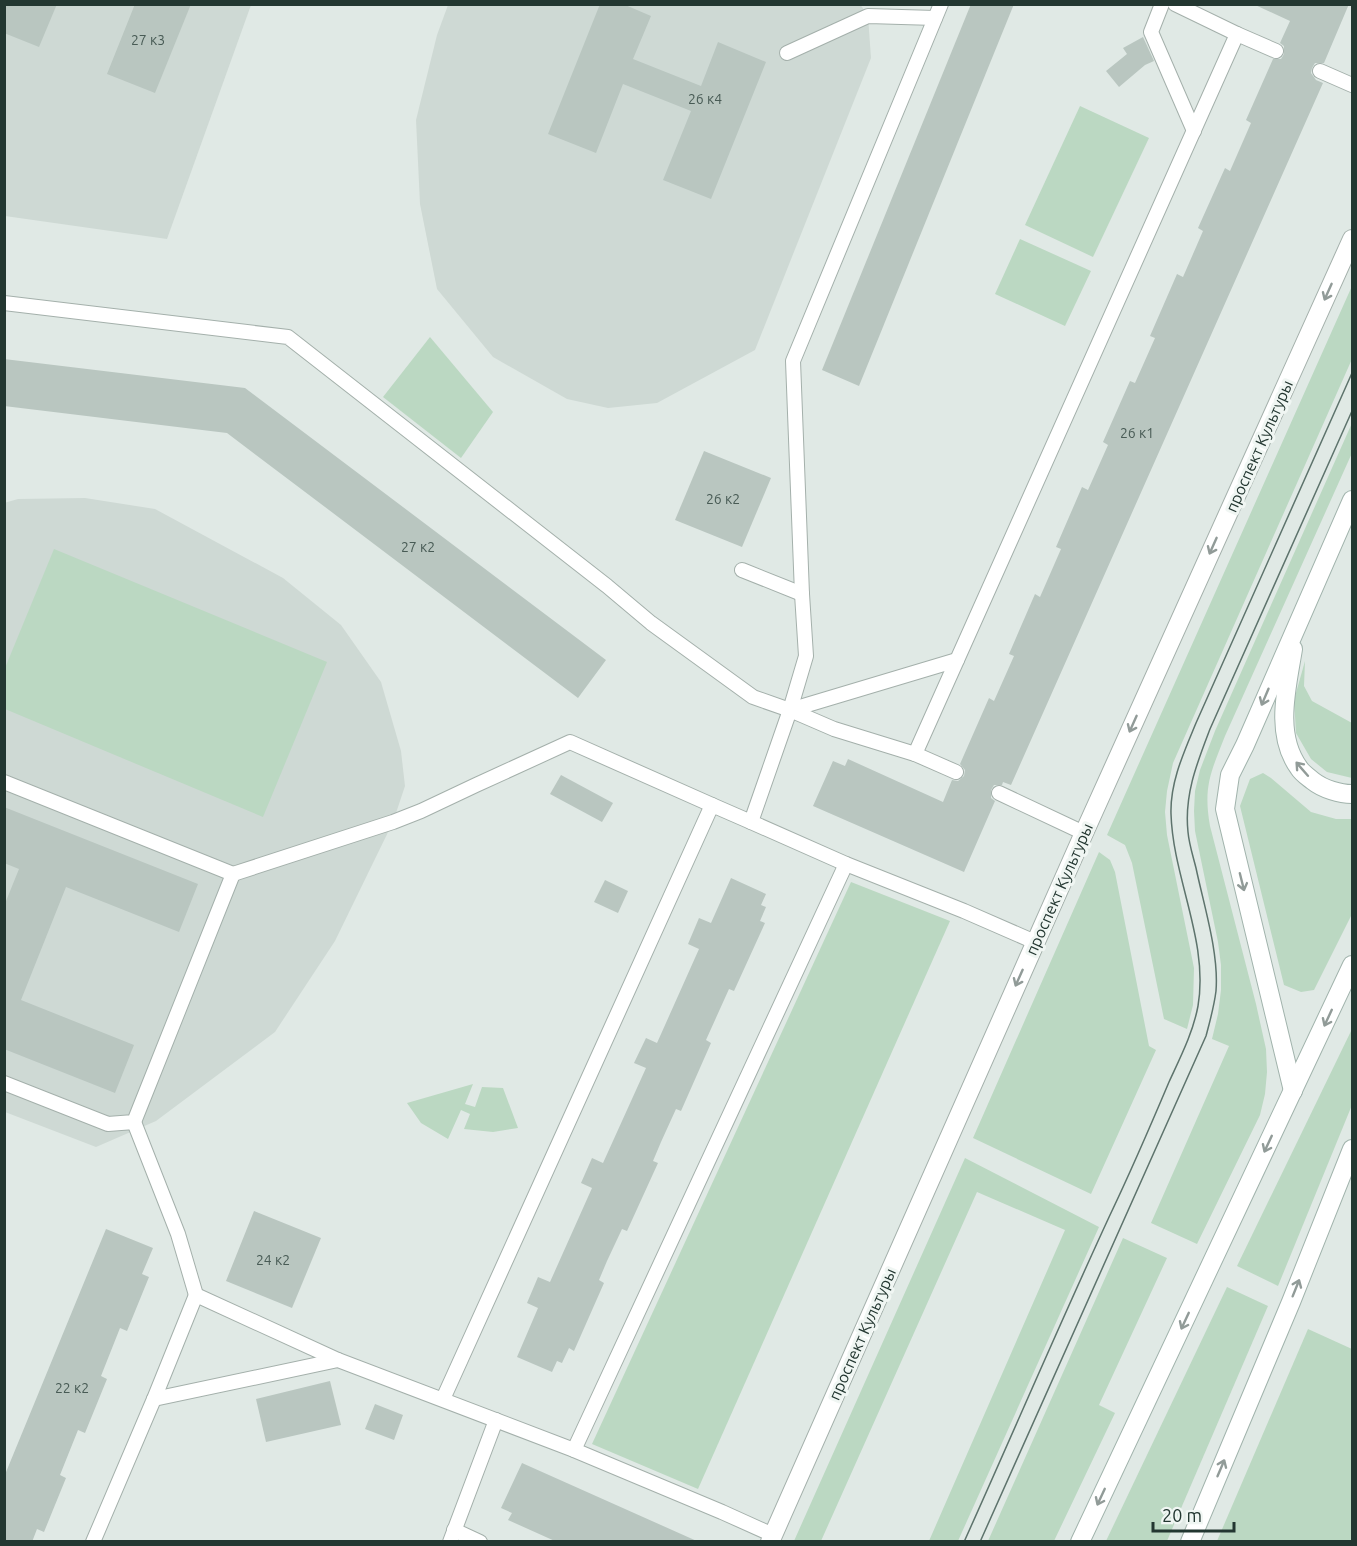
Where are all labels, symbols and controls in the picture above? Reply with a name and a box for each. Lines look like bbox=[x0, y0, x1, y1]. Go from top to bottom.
house number: 27 к3 bbox=[131, 32, 165, 48]
house number: 26 к4 bbox=[688, 91, 722, 107]
one-way arrow bbox=[1322, 282, 1334, 300]
street label: проспект Культуры bbox=[1222, 377, 1296, 515]
house number: 26 к1 bbox=[1120, 425, 1154, 441]
house number: 26 к2 bbox=[706, 491, 740, 507]
one-way arrow bbox=[1207, 537, 1219, 555]
house number: 27 к2 bbox=[401, 539, 435, 555]
one-way arrow bbox=[1259, 687, 1270, 706]
one-way arrow bbox=[1127, 714, 1138, 732]
one-way arrow bbox=[1295, 762, 1309, 777]
street label: проспект Культуры bbox=[1022, 820, 1096, 958]
one-way arrow bbox=[1237, 872, 1249, 891]
one-way arrow bbox=[1013, 969, 1024, 987]
one-way arrow bbox=[1321, 1008, 1333, 1026]
one-way arrow bbox=[1262, 1135, 1274, 1153]
house number: 24 к2 bbox=[256, 1252, 290, 1268]
street label: проспект Культуры bbox=[825, 1265, 899, 1403]
one-way arrow bbox=[1291, 1280, 1302, 1298]
one-way arrow bbox=[1179, 1311, 1191, 1329]
house number: 22 к2 bbox=[55, 1380, 89, 1396]
one-way arrow bbox=[1216, 1460, 1227, 1478]
one-way arrow bbox=[1095, 1487, 1107, 1505]
scale bar bbox=[1153, 1495, 1234, 1533]
text: 20 m bbox=[1162, 1505, 1202, 1525]

